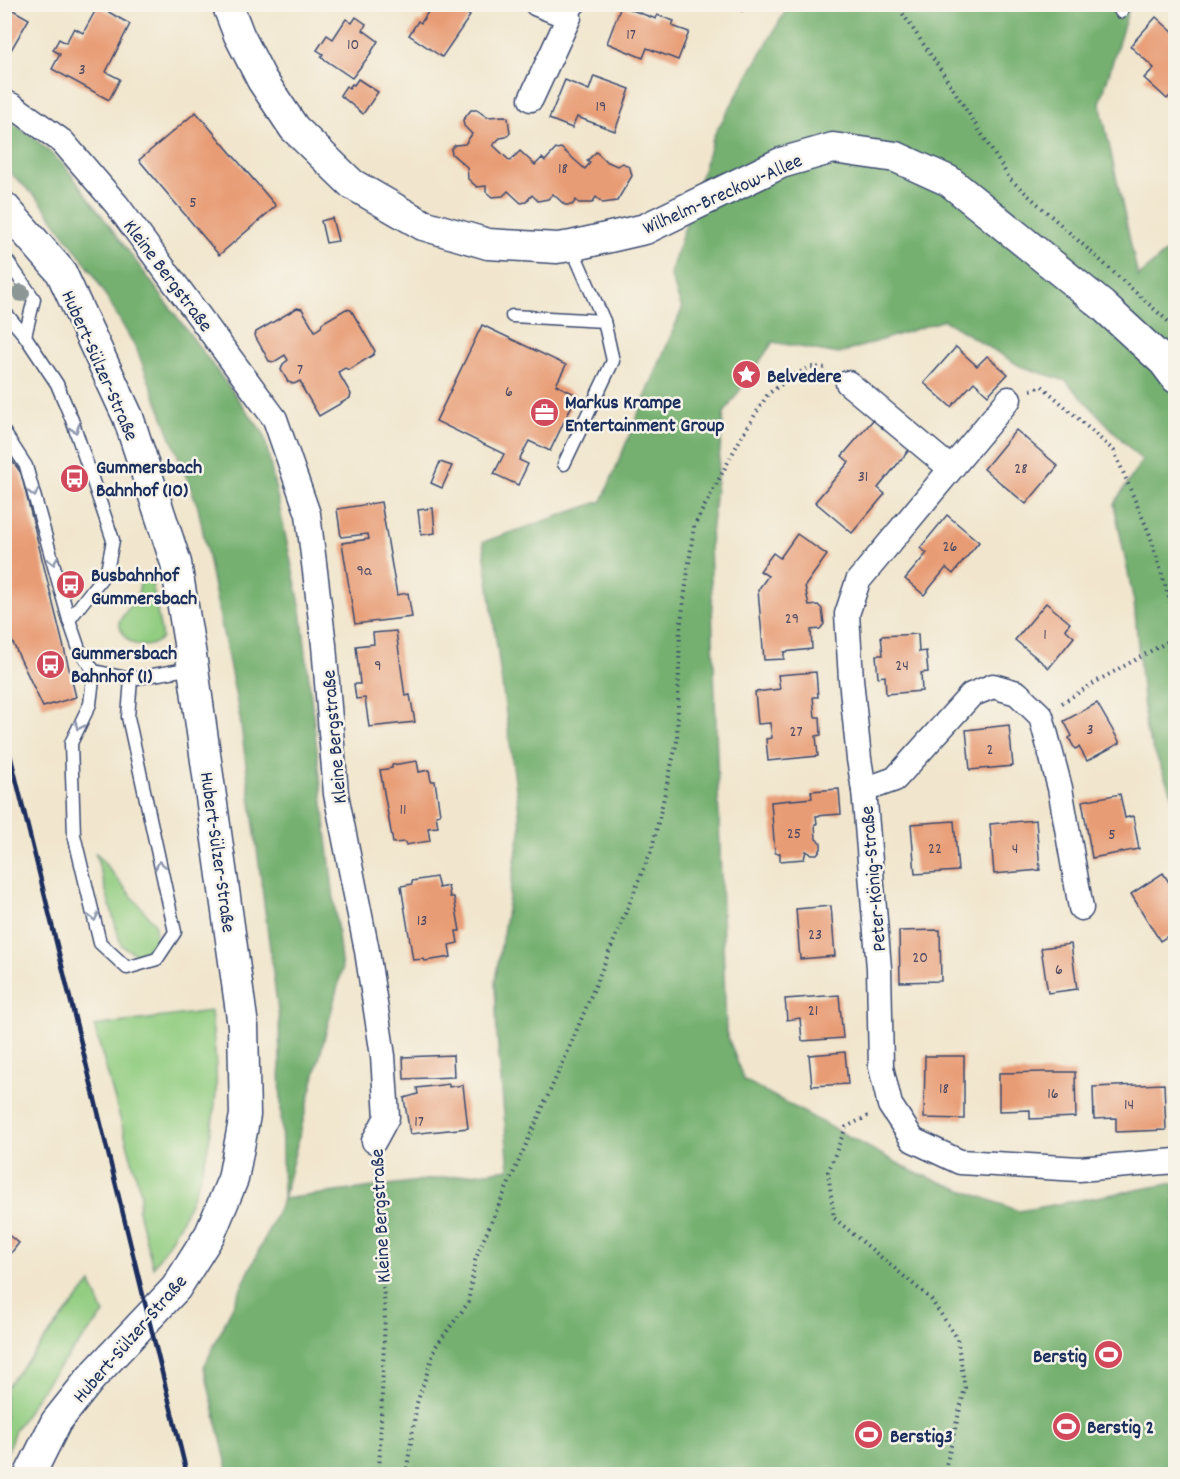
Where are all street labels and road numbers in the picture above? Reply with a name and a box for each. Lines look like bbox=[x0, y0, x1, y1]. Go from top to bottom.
street label: Wilhelm-Breckow-Allee bbox=[639, 148, 808, 243]
street label: Kleine Bergstraße bbox=[115, 215, 218, 339]
street label: Hubert-Sülzer-Straße bbox=[52, 286, 144, 446]
street label: Kleine Bergstraße bbox=[316, 668, 356, 805]
street label: Hubert-Sülzer-Straße bbox=[191, 770, 241, 935]
street label: Peter-König-Straße bbox=[855, 804, 895, 953]
street label: Kleine Bergstraße bbox=[364, 1148, 399, 1284]
street label: Hubert-Sülzer-Straße bbox=[68, 1269, 195, 1410]

